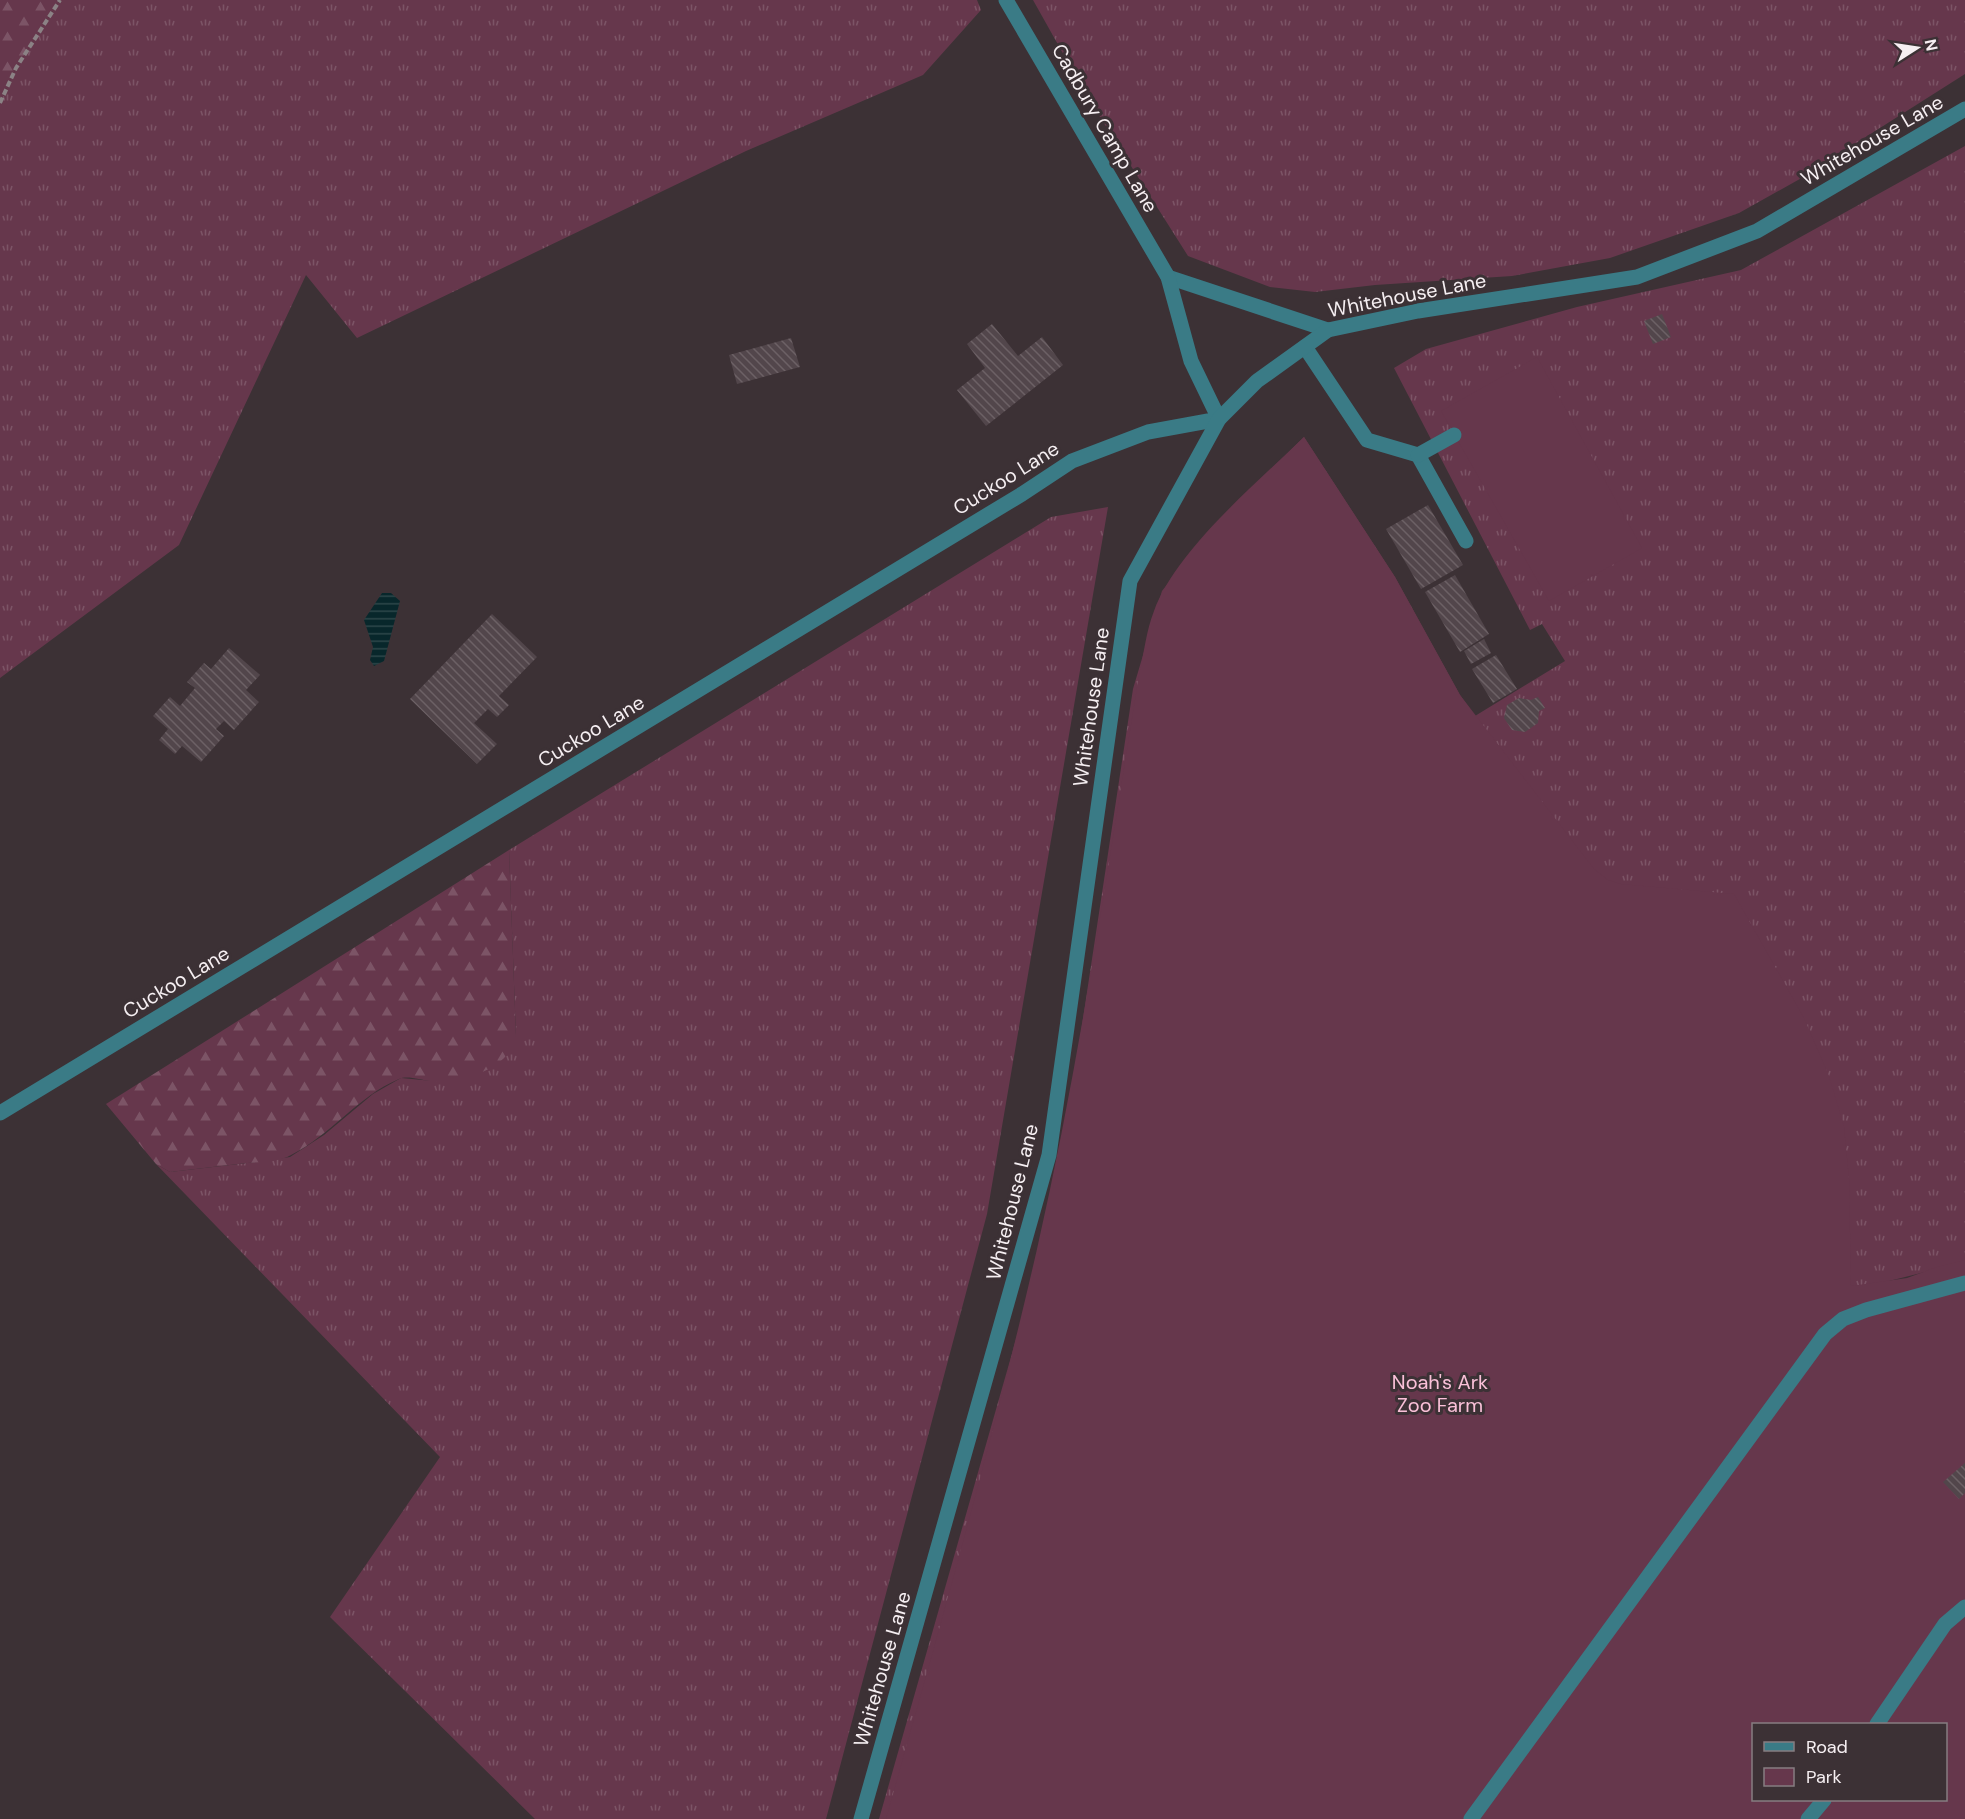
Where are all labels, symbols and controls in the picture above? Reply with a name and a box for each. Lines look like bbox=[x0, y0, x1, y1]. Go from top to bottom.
north arrow bbox=[1887, 18, 1947, 78]
text: N bbox=[1920, 37, 1943, 53]
street label: Cadbury Camp Lane bbox=[1046, 39, 1164, 217]
street label: Whitehouse Lane bbox=[1796, 89, 1948, 191]
street label: Whitehouse Lane bbox=[1326, 267, 1488, 323]
street label: Cuckoo Lane bbox=[948, 435, 1064, 521]
street label: Whitehouse Lane bbox=[1067, 626, 1115, 788]
street label: Cuckoo Lane bbox=[533, 689, 649, 773]
street label: Cuckoo Lane bbox=[118, 940, 234, 1024]
street label: Whitehouse Lane bbox=[980, 1121, 1044, 1283]
park label: Noah's Ark Zoo Farm bbox=[1392, 1369, 1488, 1418]
street label: Whitehouse Lane bbox=[847, 1588, 917, 1750]
legend bbox=[1752, 1723, 1947, 1801]
text: Road bbox=[1806, 1735, 1848, 1759]
text: Park bbox=[1806, 1765, 1842, 1789]

